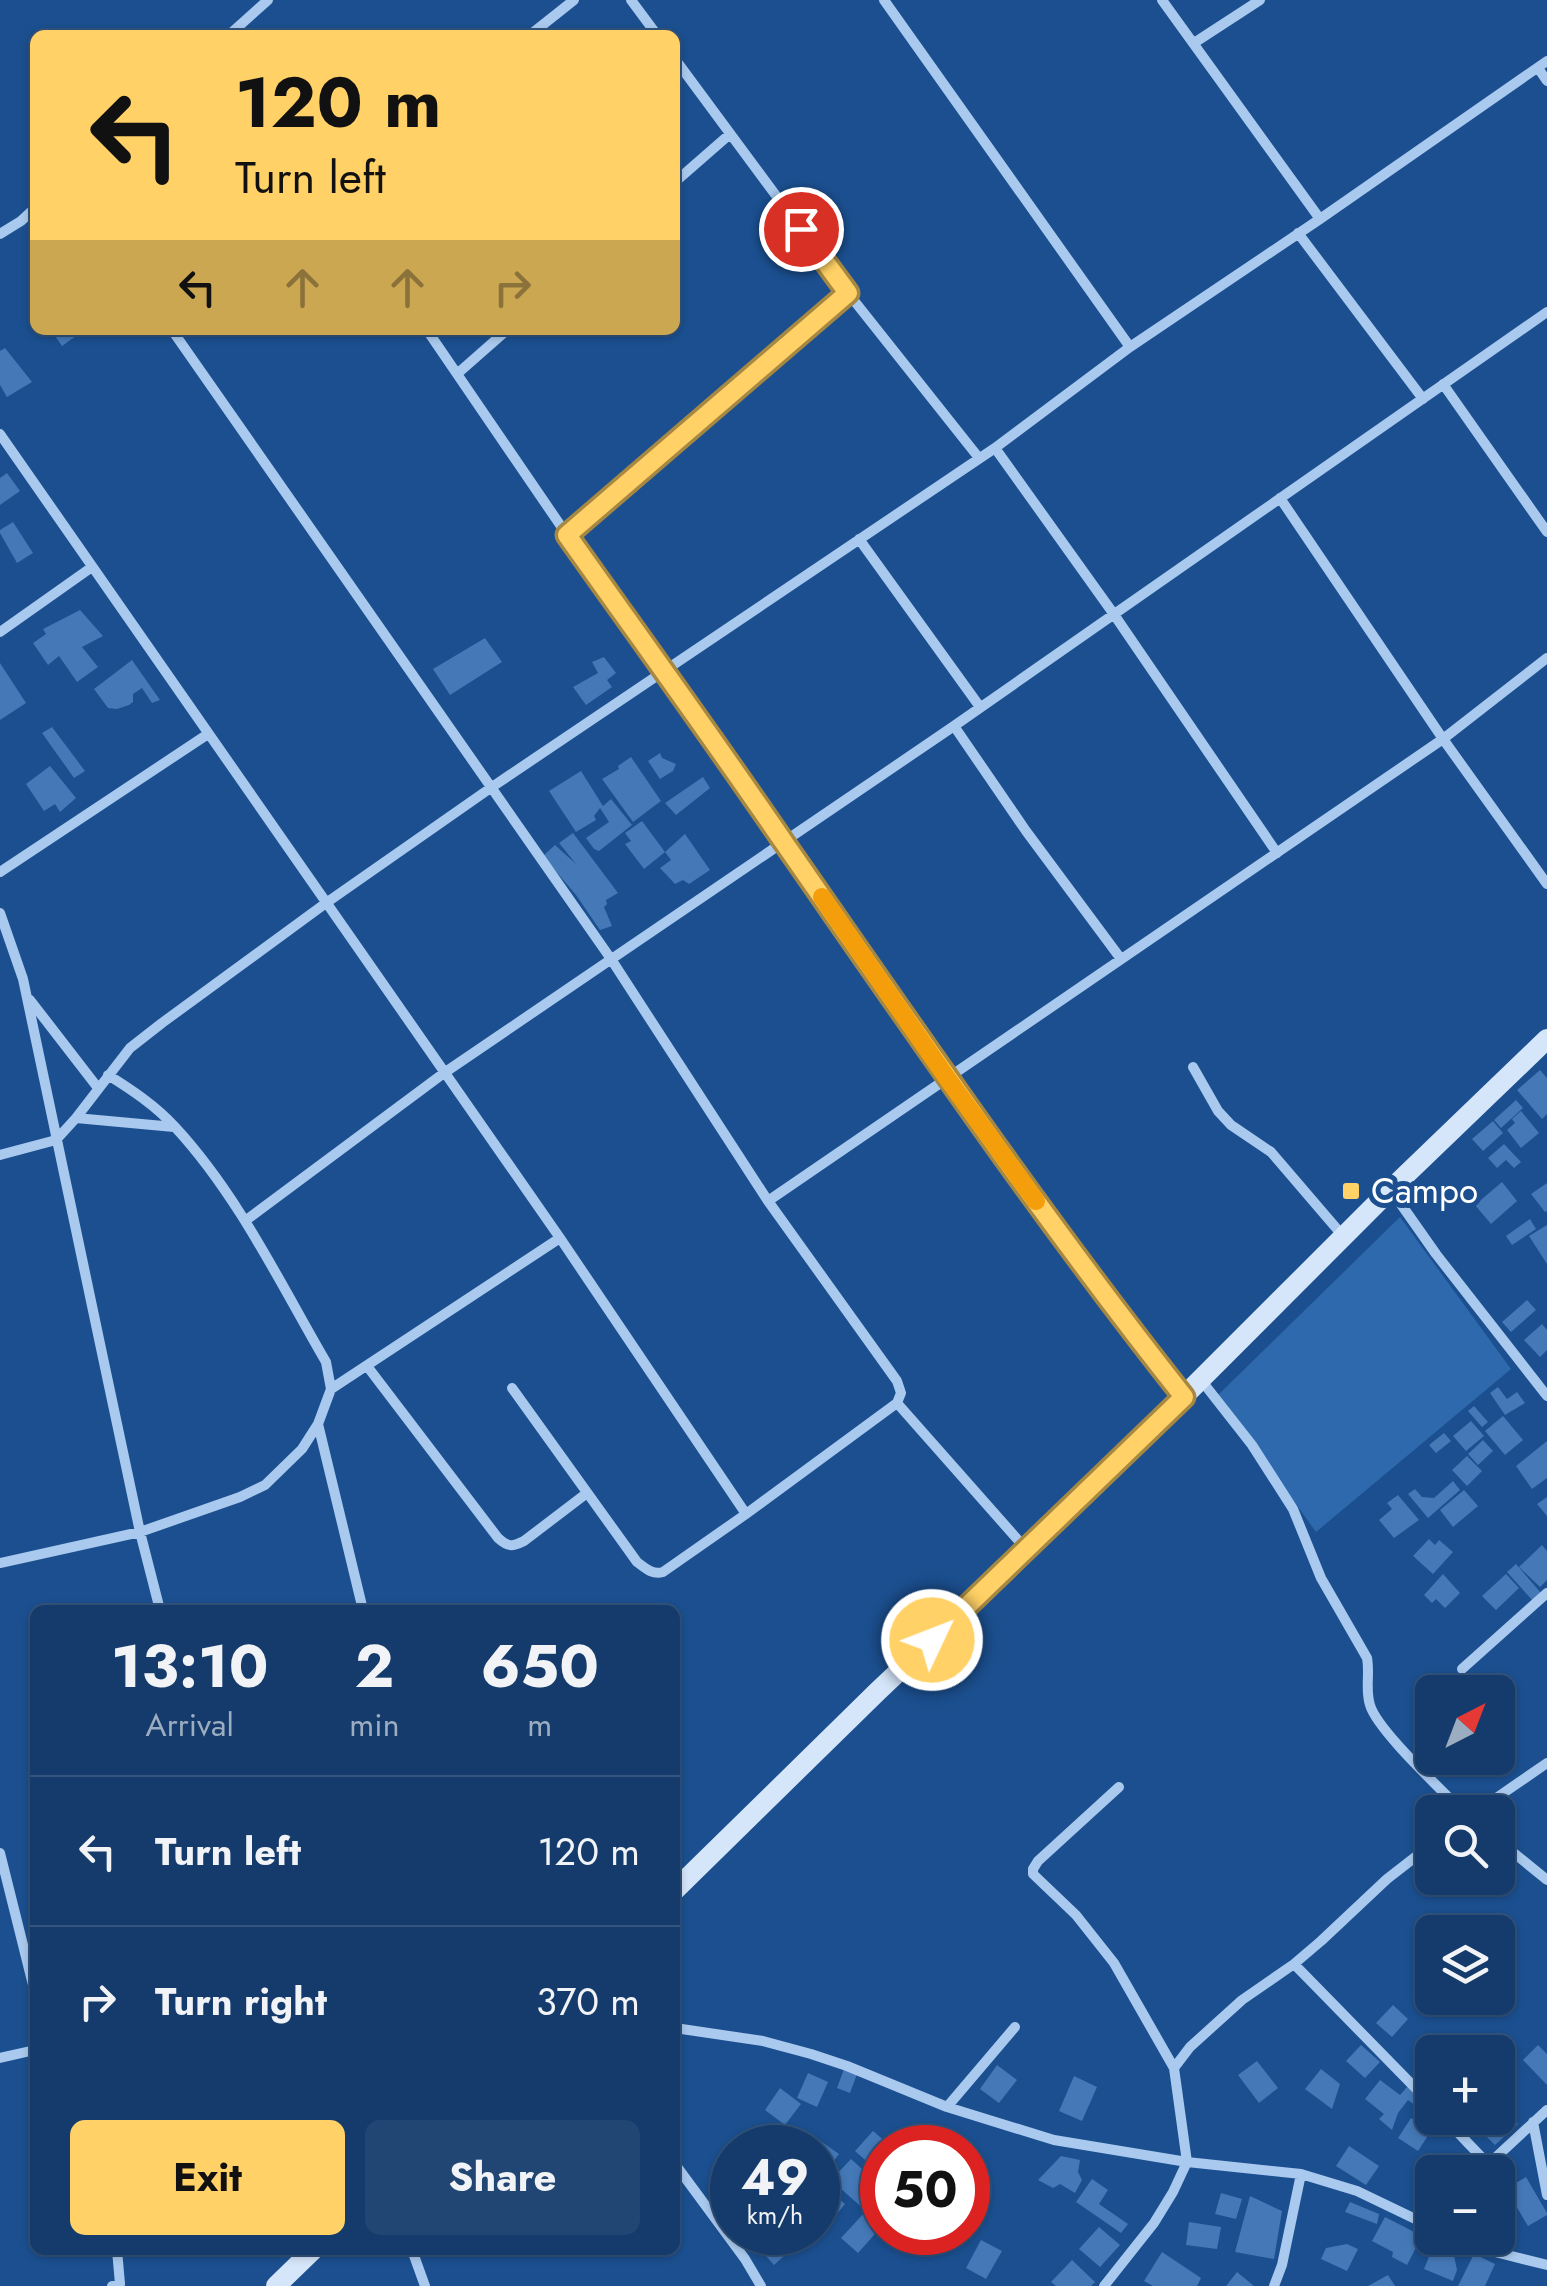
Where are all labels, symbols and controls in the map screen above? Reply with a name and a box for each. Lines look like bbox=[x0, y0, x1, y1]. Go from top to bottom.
text: 120 m bbox=[235, 52, 441, 153]
icon: left bbox=[70, 70, 200, 200]
text: Turn left bbox=[235, 145, 386, 210]
pin bbox=[759, 187, 844, 272]
icon: arrive bbox=[774, 202, 829, 257]
icon: left bbox=[170, 260, 225, 315]
icon: ahead bbox=[275, 260, 330, 315]
icon: ahead bbox=[380, 260, 435, 315]
icon: right bbox=[485, 260, 540, 315]
place label: Campo bbox=[1371, 1166, 1478, 1216]
marker: Campo bbox=[1340, 1180, 1362, 1202]
position arrow bbox=[880, 1588, 984, 1692]
text: 13:10 bbox=[111, 1623, 268, 1710]
text: 2 bbox=[355, 1623, 394, 1710]
text: 650 bbox=[480, 1623, 599, 1710]
north arrow bbox=[1415, 1675, 1515, 1775]
map controls bbox=[1415, 1675, 1515, 2255]
text: Arrival bbox=[146, 1702, 234, 1748]
text: min bbox=[349, 1702, 399, 1748]
text: m bbox=[527, 1702, 552, 1748]
button: search bbox=[1415, 1795, 1515, 1895]
icon: left bbox=[70, 1824, 125, 1879]
text: Turn left bbox=[155, 1824, 301, 1879]
text: 120 m bbox=[537, 1824, 640, 1879]
button: layers bbox=[1415, 1915, 1515, 2015]
icon: right bbox=[70, 1974, 125, 2029]
text: Turn right bbox=[155, 1974, 327, 2029]
text: 370 m bbox=[536, 1974, 640, 2029]
button: + bbox=[1415, 2035, 1515, 2135]
button: Exit bbox=[70, 2120, 345, 2235]
button: Share bbox=[365, 2120, 640, 2235]
speed limit sign: 50 bbox=[860, 2125, 990, 2255]
text: 49 bbox=[741, 2141, 809, 2214]
button: − bbox=[1415, 2155, 1515, 2255]
text: km/h bbox=[747, 2197, 803, 2233]

